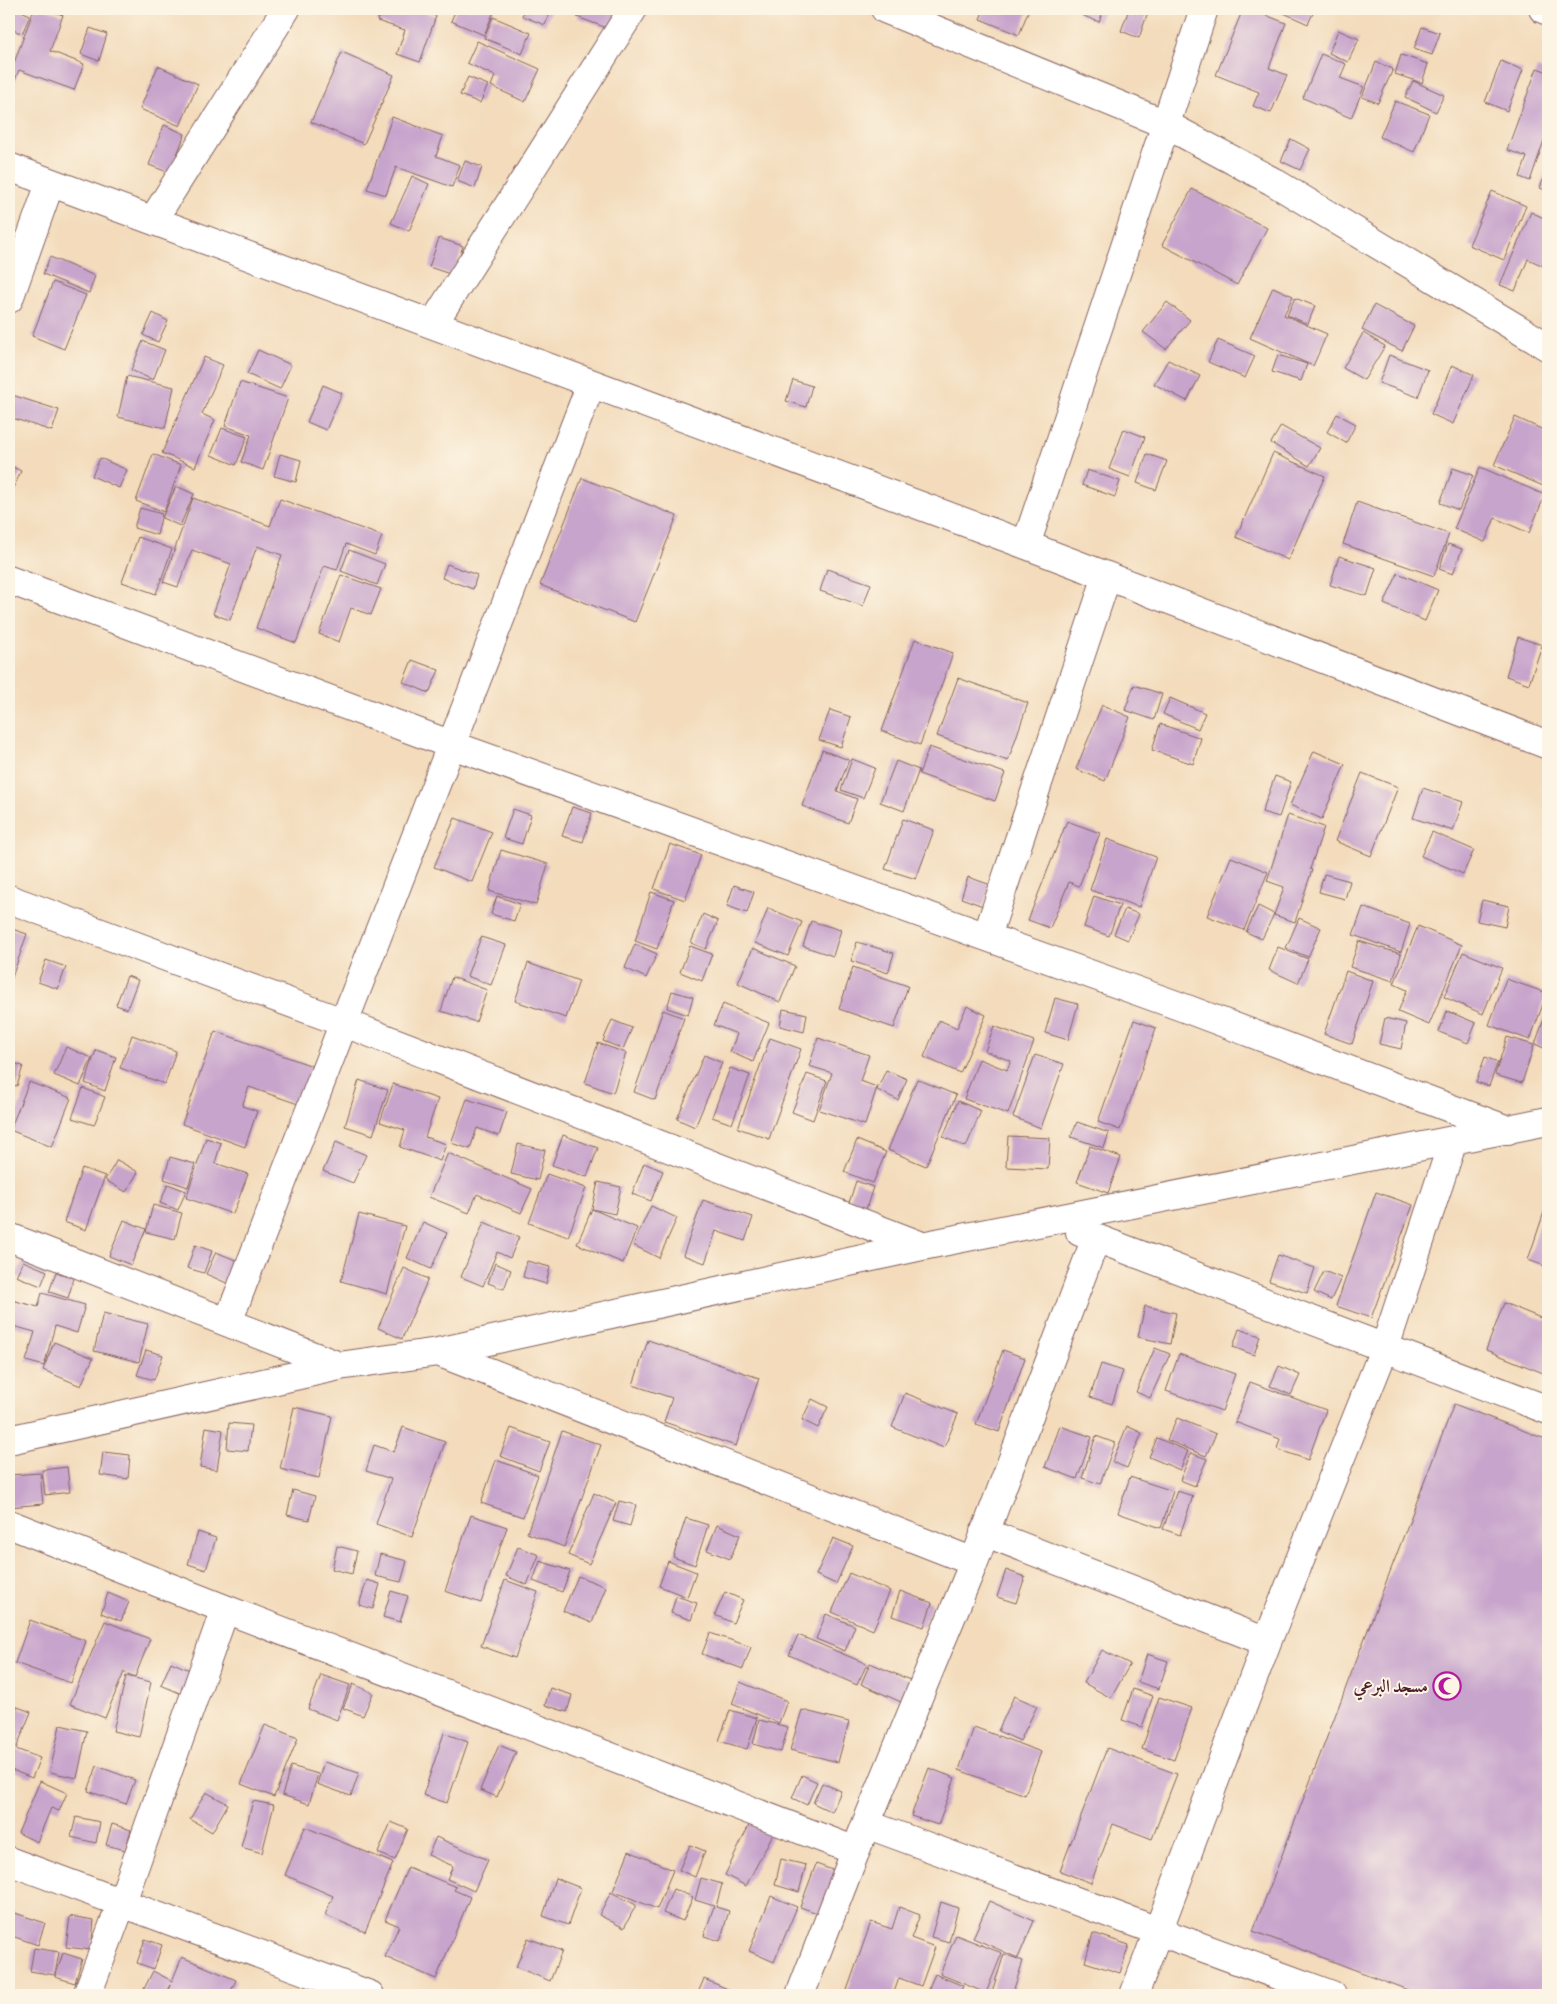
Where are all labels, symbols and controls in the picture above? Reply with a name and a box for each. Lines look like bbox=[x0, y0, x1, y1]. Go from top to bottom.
mosque icon: مسجد البرعي bbox=[1432, 1671, 1462, 1701]
place label: مسجد البرعي bbox=[1353, 1675, 1428, 1701]

